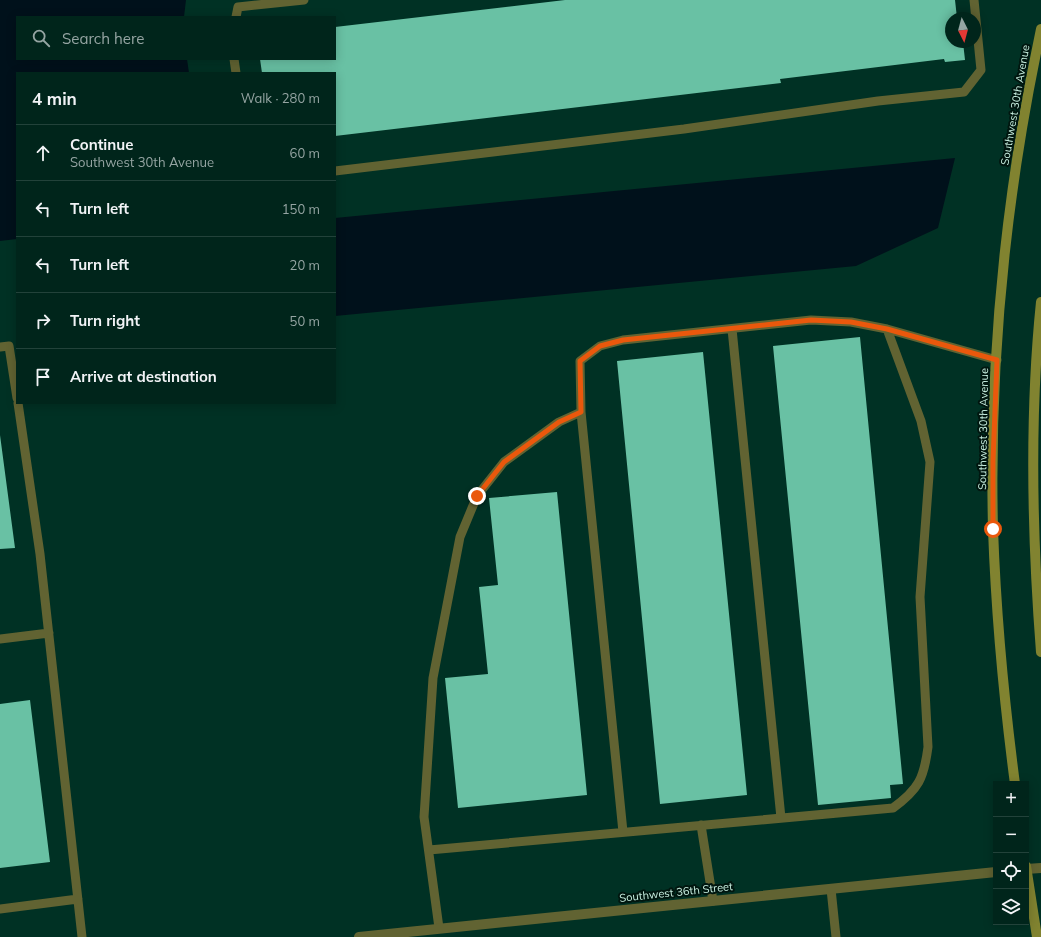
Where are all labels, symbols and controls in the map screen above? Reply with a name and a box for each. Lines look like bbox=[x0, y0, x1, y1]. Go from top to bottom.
north arrow bbox=[945, 12, 981, 48]
search box bbox=[16, 16, 336, 60]
icon: search bbox=[30, 27, 52, 49]
text: Search here bbox=[62, 29, 144, 48]
street label: Southwest 30th Avenue bbox=[998, 44, 1032, 166]
text: 4 min bbox=[32, 88, 77, 109]
text: Walk · 280 m bbox=[241, 90, 320, 106]
text: Continue bbox=[70, 135, 133, 154]
icon: ahead bbox=[32, 142, 54, 164]
text: 60 m bbox=[290, 145, 320, 161]
text: Southwest 30th Avenue bbox=[70, 154, 214, 170]
icon: left bbox=[32, 198, 54, 220]
text: Turn left bbox=[70, 199, 129, 218]
text: 150 m bbox=[282, 201, 320, 217]
icon: left bbox=[32, 254, 54, 276]
text: Turn left bbox=[70, 255, 129, 274]
text: 20 m bbox=[290, 257, 320, 273]
icon: right bbox=[32, 310, 54, 332]
text: Turn right bbox=[70, 311, 140, 330]
text: 50 m bbox=[290, 313, 320, 329]
icon: arrive bbox=[32, 366, 54, 388]
text: Arrive at destination bbox=[70, 367, 217, 386]
street label: Southwest 30th Avenue bbox=[975, 368, 991, 490]
route end bbox=[468, 487, 486, 505]
route start bbox=[984, 520, 1002, 538]
map controls bbox=[993, 781, 1029, 925]
button: + bbox=[993, 781, 1029, 817]
button: − bbox=[993, 817, 1029, 853]
button: locate bbox=[993, 853, 1029, 889]
street label: Southwest 36th Street bbox=[619, 879, 734, 905]
button: layers bbox=[993, 889, 1029, 925]

